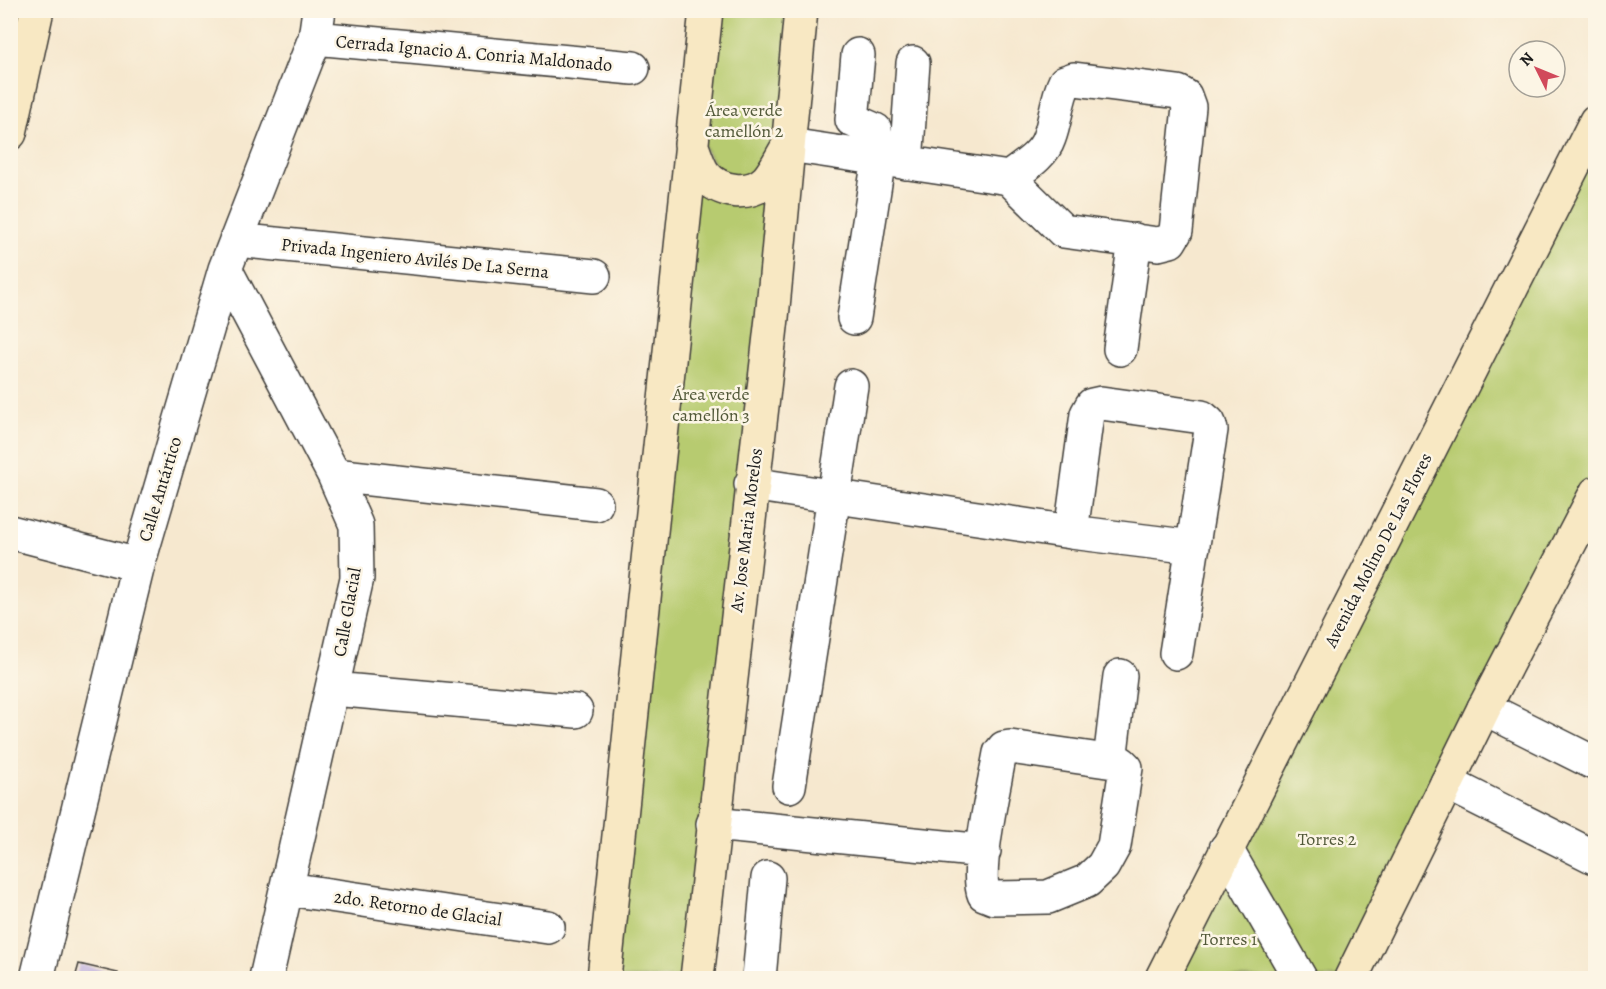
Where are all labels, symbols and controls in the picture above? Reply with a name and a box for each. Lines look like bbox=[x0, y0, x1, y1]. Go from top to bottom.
street label: Cerrada Ignacio A. Conria Maldonado bbox=[335, 29, 613, 77]
north arrow bbox=[1507, 39, 1567, 99]
text: N bbox=[1515, 47, 1539, 71]
park label: Área verde camellón 2 bbox=[704, 98, 784, 143]
street label: Privada Ingeniero Avilés De La Serna bbox=[280, 232, 551, 284]
park label: Área verde camellón 3 bbox=[671, 382, 750, 427]
street label: Calle Antártico bbox=[133, 434, 187, 544]
street label: Av. Jose Maria Morelos bbox=[724, 447, 768, 614]
street label: Avenida Molino De Las Flores bbox=[1318, 449, 1438, 652]
street label: Calle Glacial bbox=[327, 565, 367, 658]
park label: Torres 2 bbox=[1298, 827, 1357, 851]
street label: 2do. Retorno de Glacial bbox=[333, 884, 504, 932]
park label: Torres 1 bbox=[1201, 927, 1257, 951]

